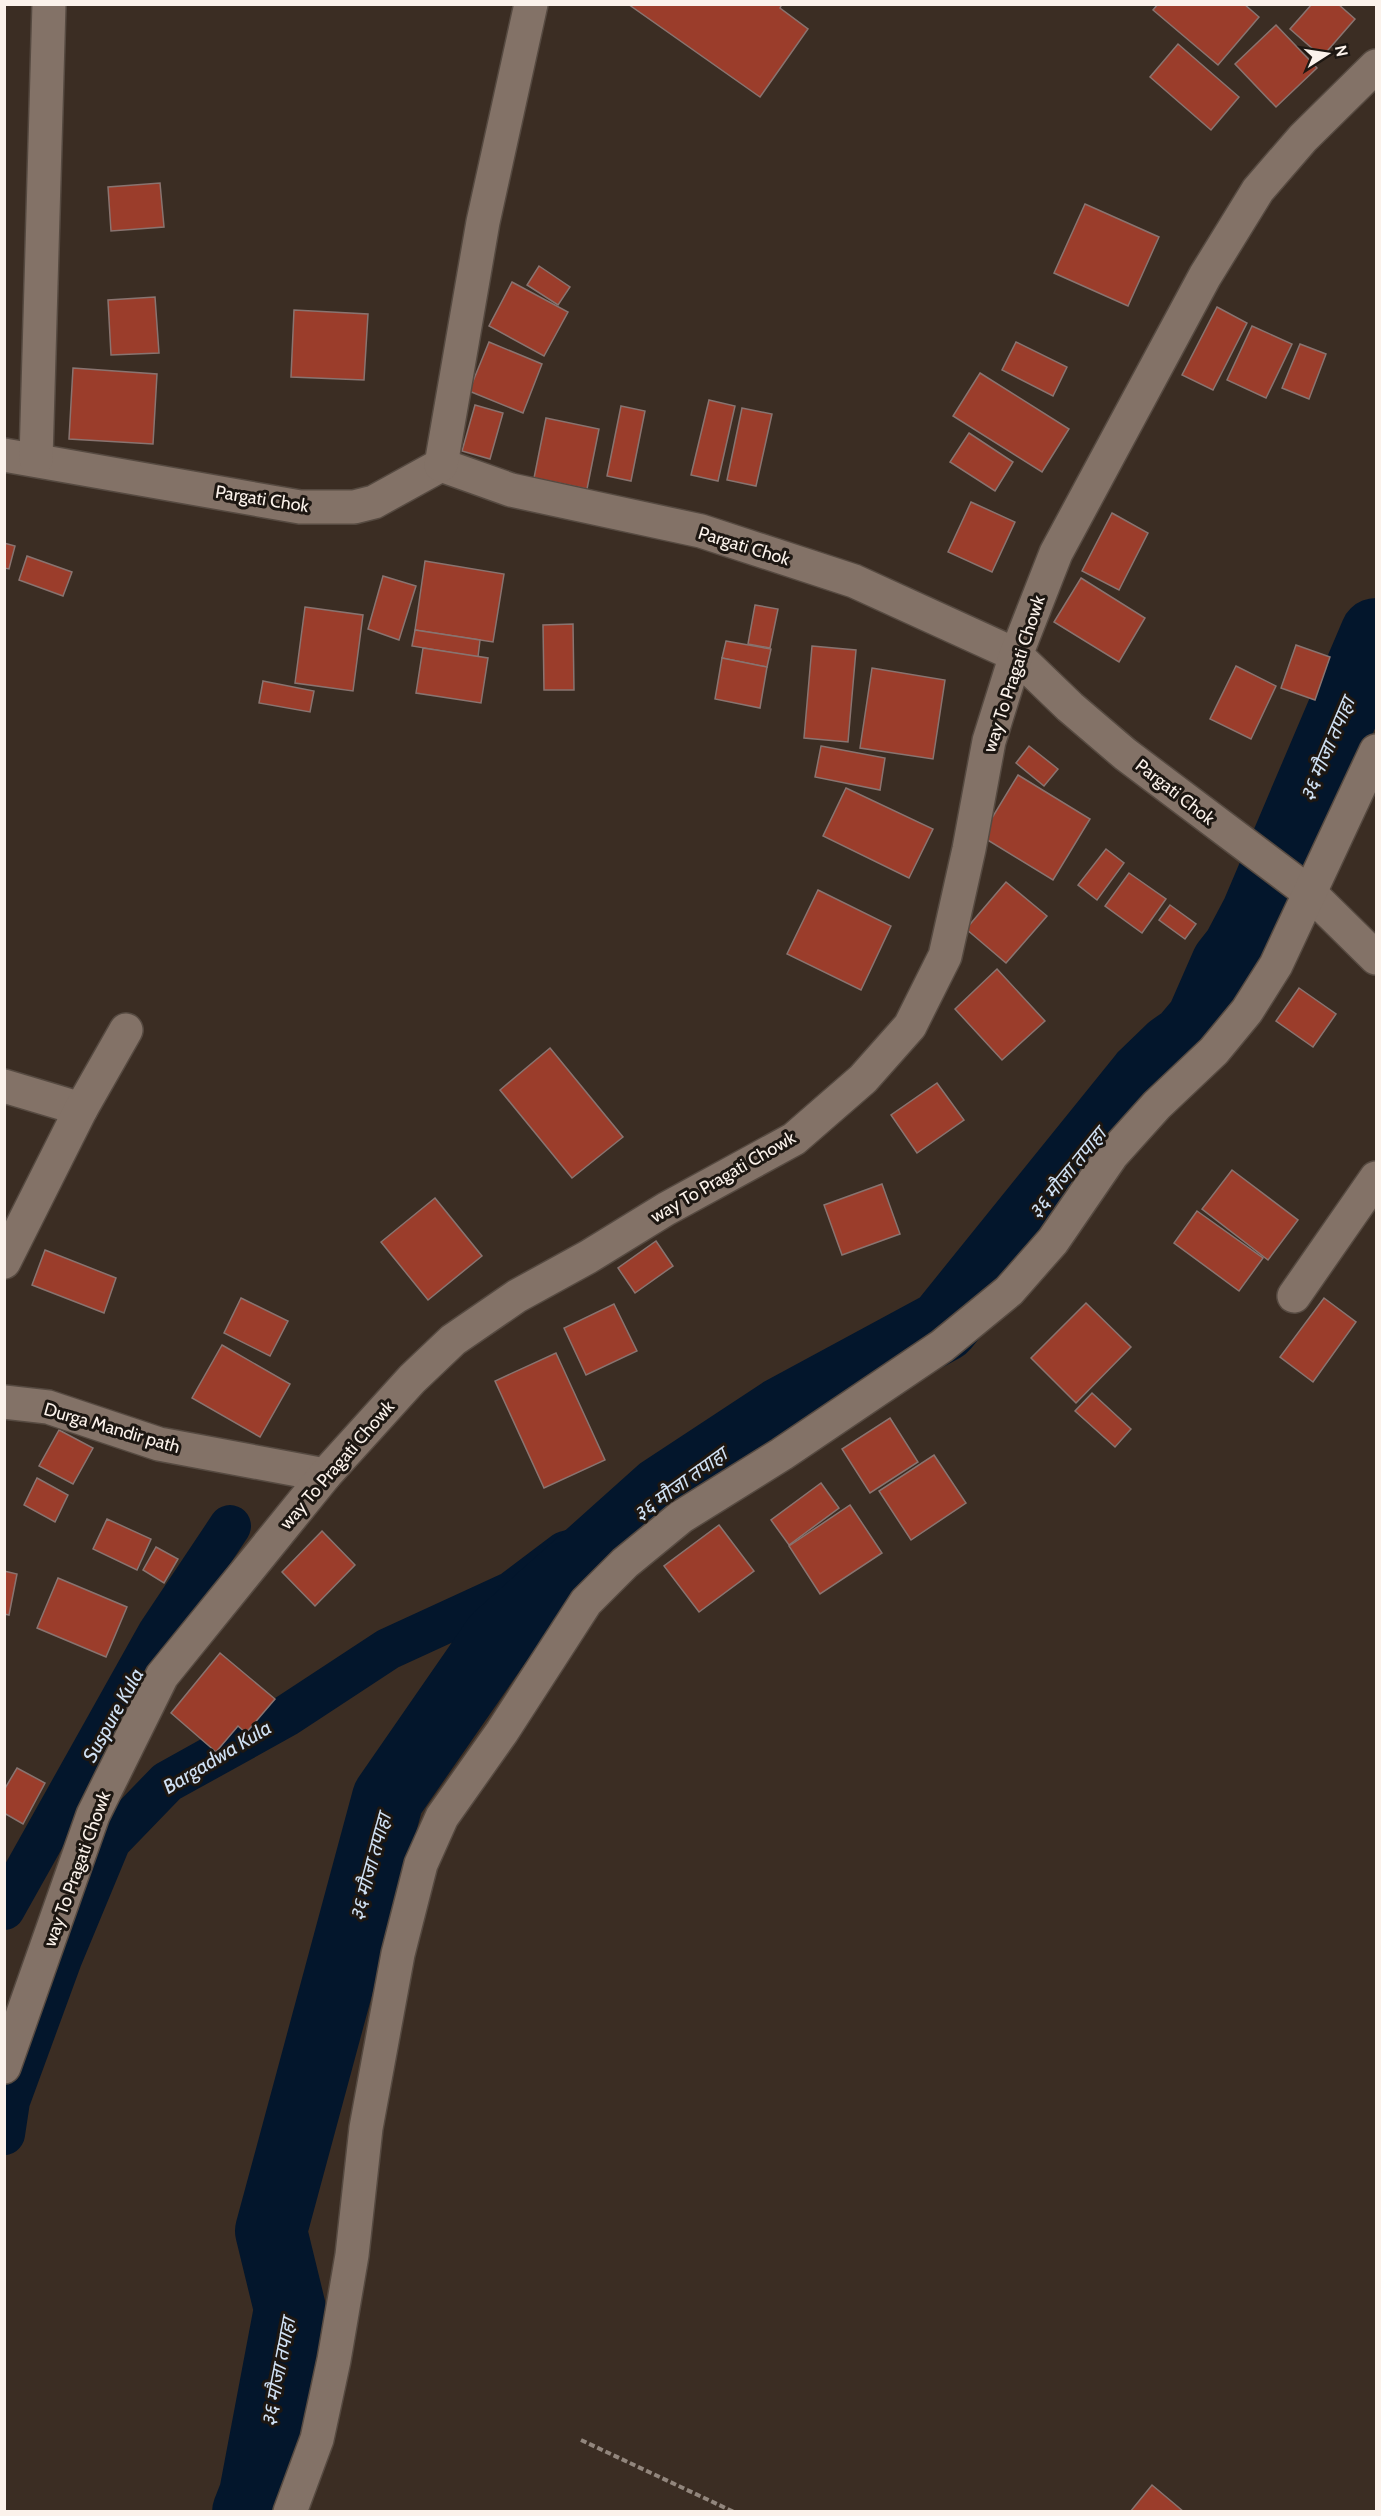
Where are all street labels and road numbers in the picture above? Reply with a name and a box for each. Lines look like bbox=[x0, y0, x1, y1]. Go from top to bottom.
street label: Pargati Chok bbox=[214, 481, 311, 517]
street label: Pargati Chok bbox=[696, 522, 793, 571]
street label: way To Pragati Chowk bbox=[978, 592, 1050, 755]
street label: Pargati Chok bbox=[1131, 754, 1220, 830]
street label: way To Pragati Chowk bbox=[646, 1126, 800, 1228]
street label: way To Pragati Chowk bbox=[275, 1395, 400, 1534]
street label: Durga Mandir path bbox=[41, 1398, 183, 1458]
street label: way To Pragati Chowk bbox=[39, 1787, 116, 1950]

